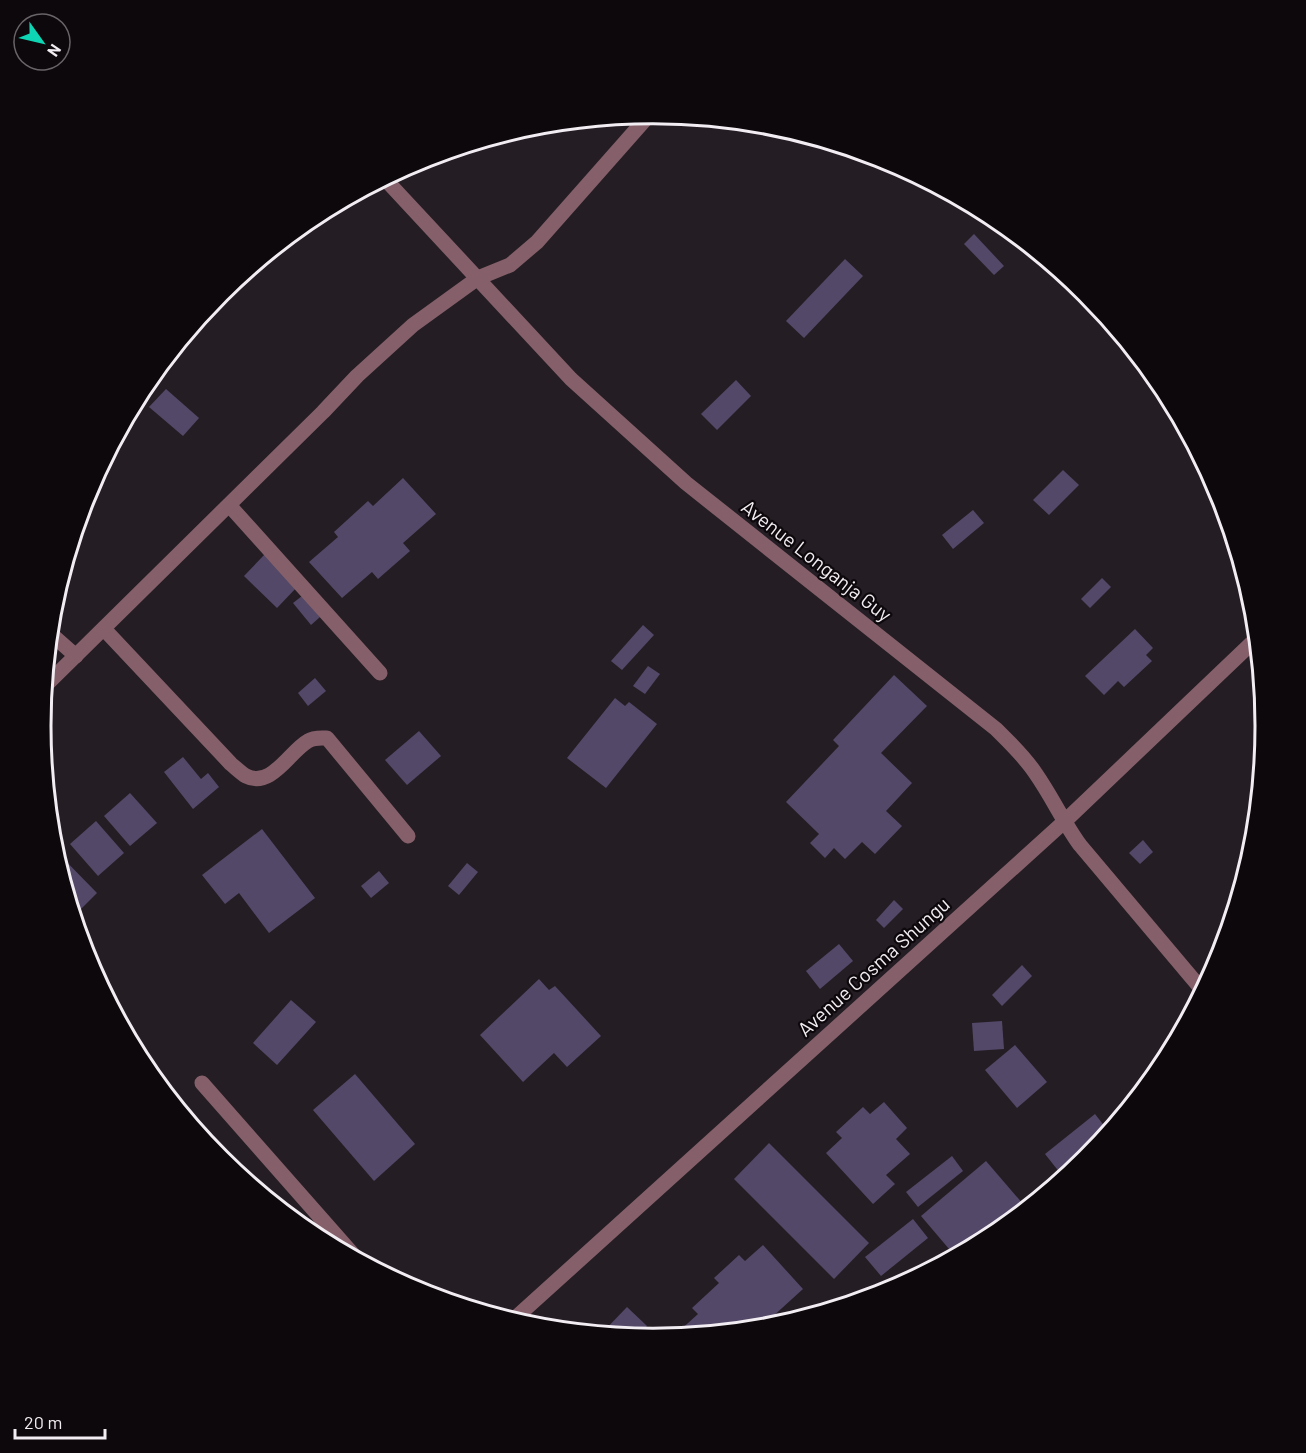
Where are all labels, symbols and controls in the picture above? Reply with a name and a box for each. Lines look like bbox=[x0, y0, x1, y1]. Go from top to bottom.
north arrow bbox=[12, 12, 72, 72]
text: N bbox=[44, 41, 66, 60]
street label: Avenue Longanja Guy bbox=[737, 494, 897, 626]
street label: Avenue Cosma Shungu bbox=[792, 891, 954, 1041]
scale bar bbox=[15, 1402, 105, 1440]
text: 20 m bbox=[24, 1411, 62, 1433]

